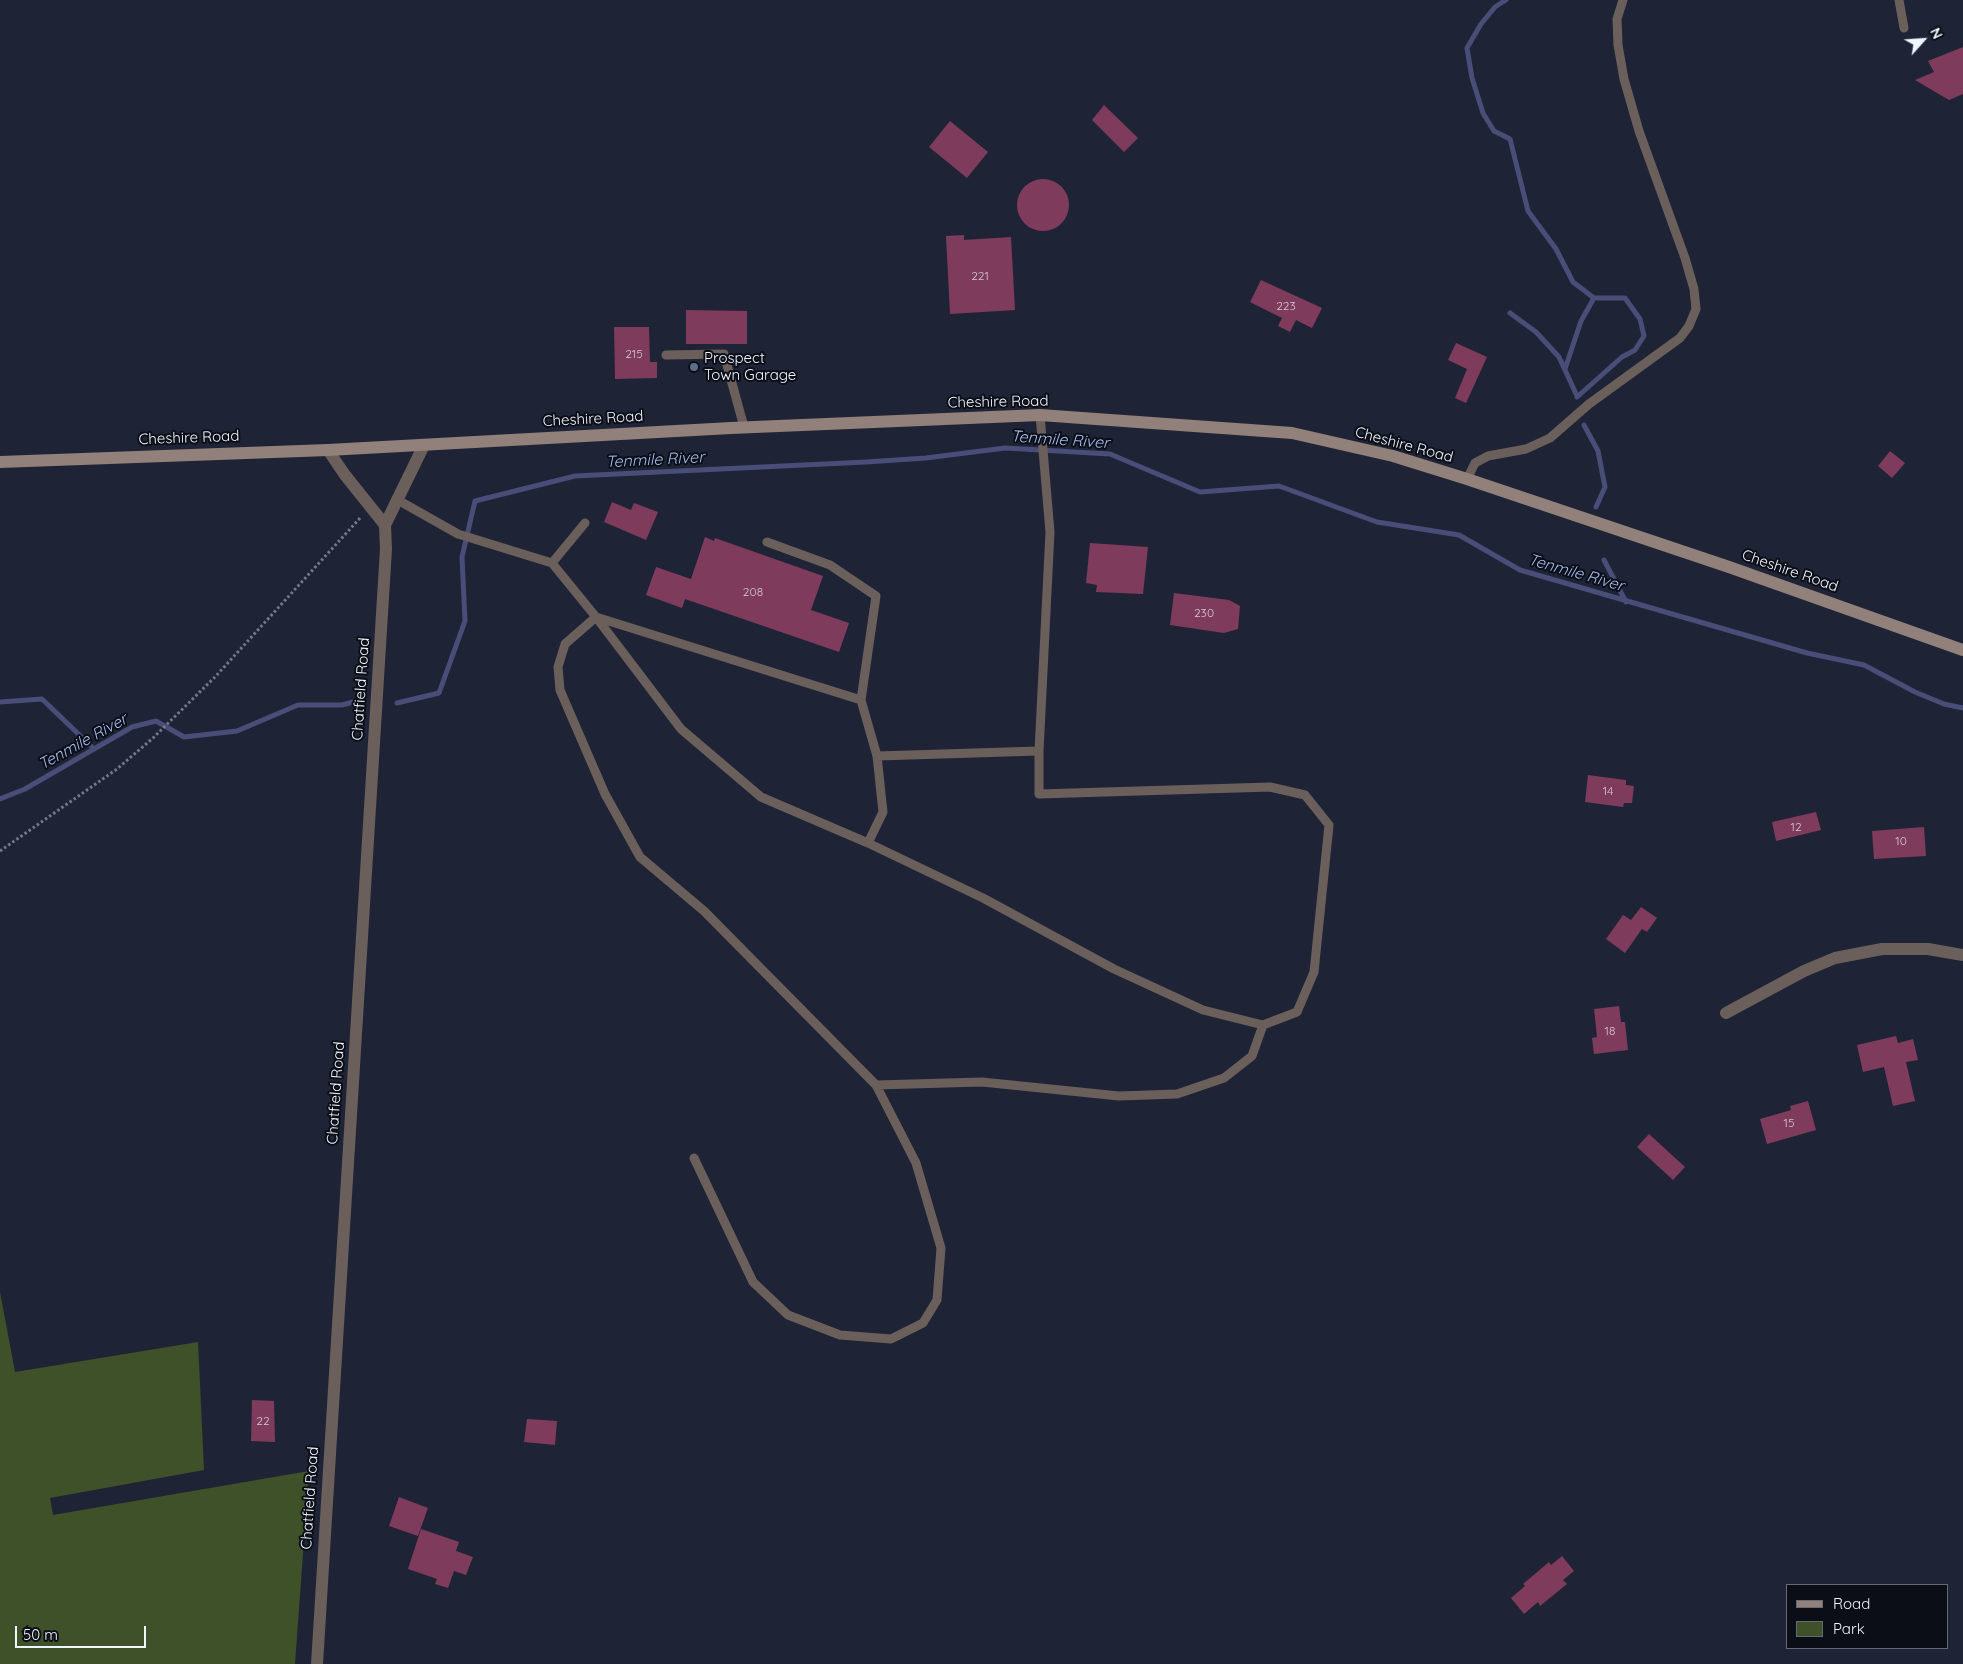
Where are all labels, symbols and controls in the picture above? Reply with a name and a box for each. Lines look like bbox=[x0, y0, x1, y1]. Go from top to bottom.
north arrow bbox=[1898, 15, 1948, 65]
text: N bbox=[1926, 25, 1947, 42]
house number: 221 bbox=[971, 269, 989, 283]
house number: 223 bbox=[1276, 299, 1296, 313]
house number: 215 bbox=[625, 347, 643, 361]
place label: Prospect Town Garage bbox=[704, 349, 796, 384]
marker: Prospect Town Garage bbox=[688, 361, 700, 373]
street label: Cheshire Road bbox=[947, 392, 1049, 412]
street label: Cheshire Road bbox=[542, 407, 644, 431]
street label: Cheshire Road bbox=[1353, 423, 1455, 467]
street label: Cheshire Road bbox=[138, 427, 240, 449]
water label: Tenmile River bbox=[1010, 427, 1110, 453]
water label: Tenmile River bbox=[605, 448, 705, 472]
street label: Cheshire Road bbox=[1739, 546, 1841, 596]
water label: Tenmile River bbox=[1526, 550, 1626, 596]
house number: 208 bbox=[743, 585, 763, 599]
house number: 230 bbox=[1194, 606, 1214, 620]
street label: Chatfield Road bbox=[348, 637, 374, 741]
water label: Tenmile River bbox=[35, 710, 131, 774]
house number: 14 bbox=[1603, 784, 1613, 798]
house number: 12 bbox=[1790, 820, 1802, 834]
house number: 10 bbox=[1895, 834, 1907, 848]
house number: 18 bbox=[1605, 1024, 1615, 1038]
street label: Chatfield Road bbox=[323, 1041, 349, 1145]
house number: 15 bbox=[1784, 1116, 1794, 1130]
house number: 22 bbox=[256, 1414, 270, 1428]
street label: Chatfield Road bbox=[297, 1446, 323, 1550]
legend bbox=[1786, 1584, 1948, 1649]
text: Road bbox=[1833, 1594, 1870, 1613]
scale bar bbox=[18, 1616, 149, 1648]
text: Park bbox=[1833, 1619, 1865, 1638]
text: 50 m bbox=[23, 1625, 58, 1644]

